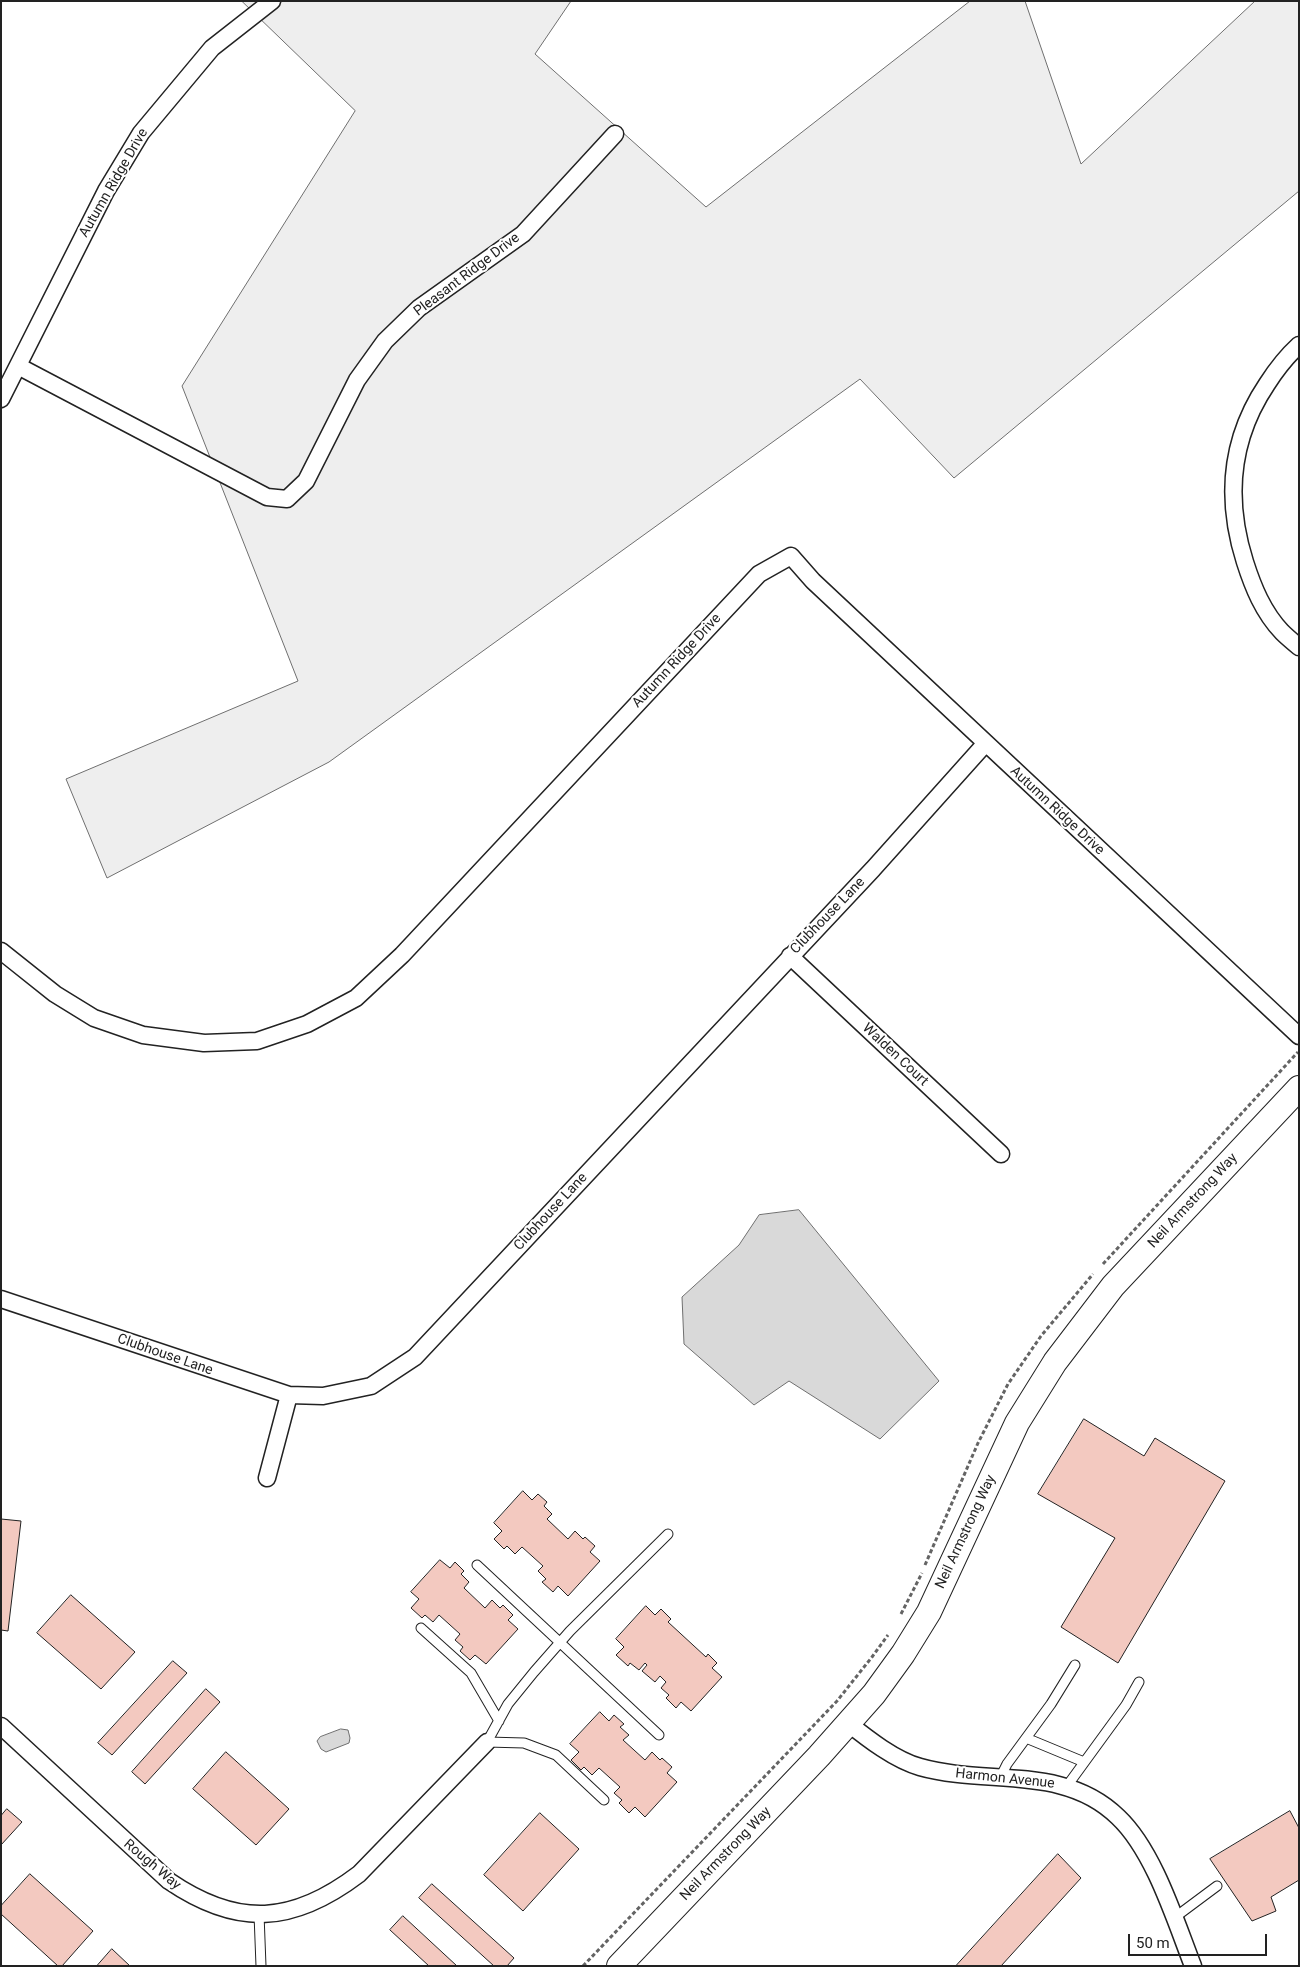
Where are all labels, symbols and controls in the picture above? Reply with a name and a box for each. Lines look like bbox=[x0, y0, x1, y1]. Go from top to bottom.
street label: Autumn Ridge Drive bbox=[76, 126, 152, 240]
street label: Pleasant Ridge Drive bbox=[411, 230, 523, 320]
street label: Autumn Ridge Drive bbox=[629, 610, 725, 712]
street label: Autumn Ridge Drive bbox=[1006, 763, 1108, 859]
street label: Clubhouse Lane bbox=[787, 874, 869, 958]
street label: Walden Court bbox=[858, 1020, 932, 1090]
street label: Neil Armstrong Way bbox=[1145, 1150, 1241, 1252]
street label: Clubhouse Lane bbox=[511, 1170, 591, 1254]
street label: Clubhouse Lane bbox=[115, 1331, 215, 1379]
street label: Neil Armstrong Way bbox=[932, 1472, 1000, 1592]
street label: Harmon Avenue bbox=[955, 1765, 1055, 1793]
street label: Neil Armstrong Way bbox=[677, 1804, 775, 1904]
street label: Rough Way bbox=[120, 1836, 184, 1894]
scale bar bbox=[1130, 1924, 1269, 1956]
text: 50 m bbox=[1136, 1934, 1170, 1952]

